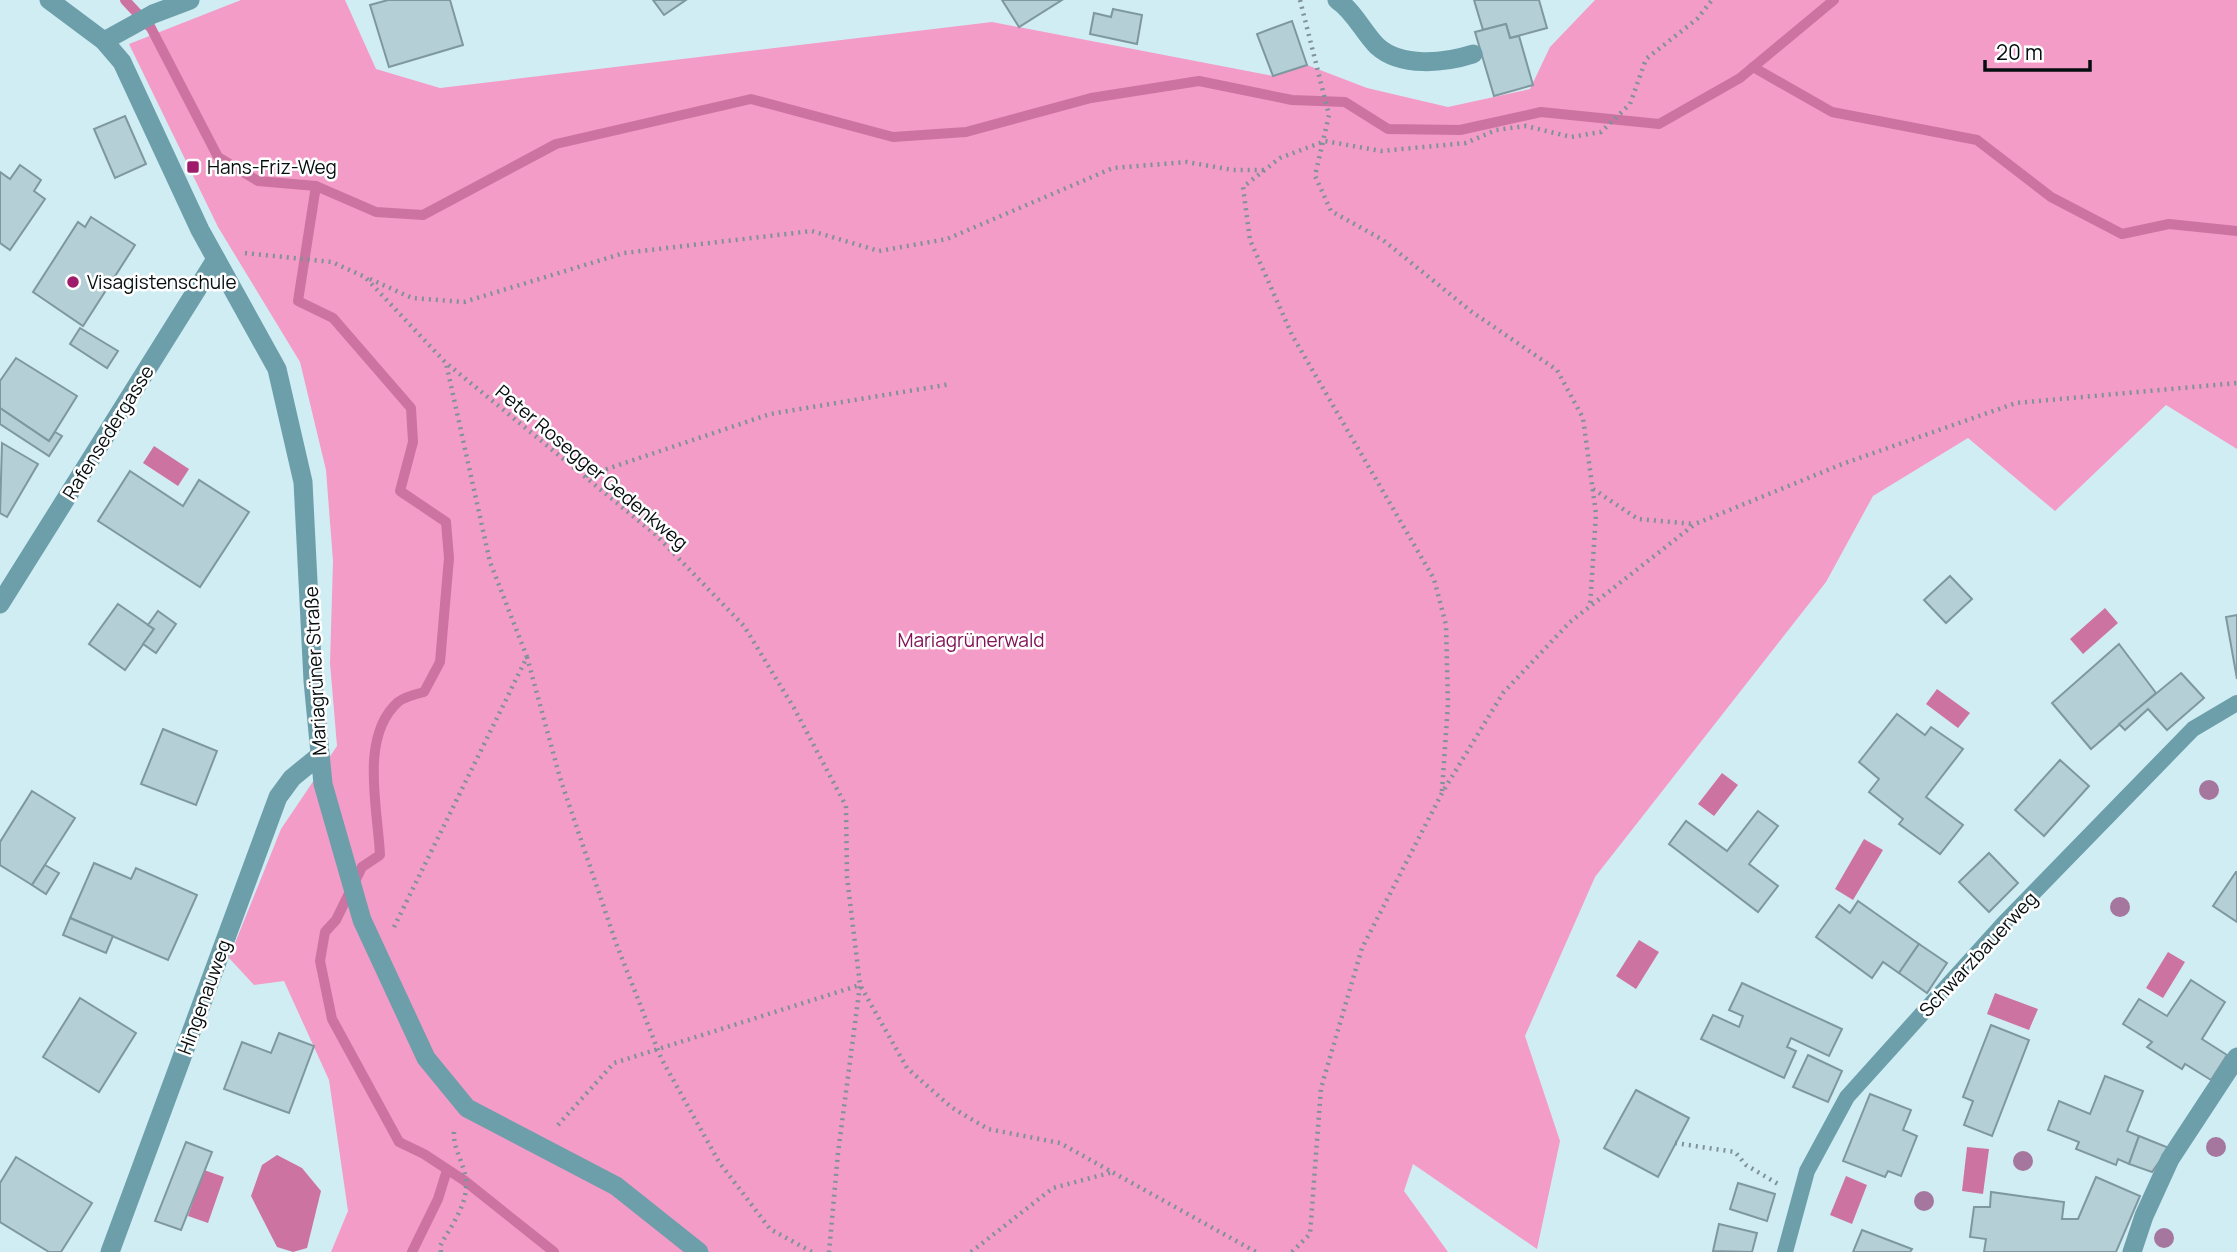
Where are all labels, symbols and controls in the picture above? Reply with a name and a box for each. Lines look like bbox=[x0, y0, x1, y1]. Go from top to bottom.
scale bar bbox=[1985, 28, 2090, 72]
text: 20 m bbox=[1996, 38, 2043, 66]
place label: Hans-Friz-Weg bbox=[207, 154, 337, 180]
marker: Hans-Friz-Weg bbox=[185, 159, 201, 175]
place label: Visagistenschule bbox=[87, 269, 237, 295]
marker: Visagistenschule bbox=[65, 274, 81, 290]
street label: Rafensedergasse bbox=[56, 360, 160, 504]
street label: Peter Rosegger Gedenkweg bbox=[490, 379, 694, 555]
street label: Mariagrüner Straße bbox=[298, 586, 332, 756]
park label: Mariagrünerwald bbox=[897, 627, 1045, 653]
street label: Schwarzbauerweg bbox=[1913, 886, 2043, 1022]
street label: Hingenauweg bbox=[171, 936, 237, 1058]

